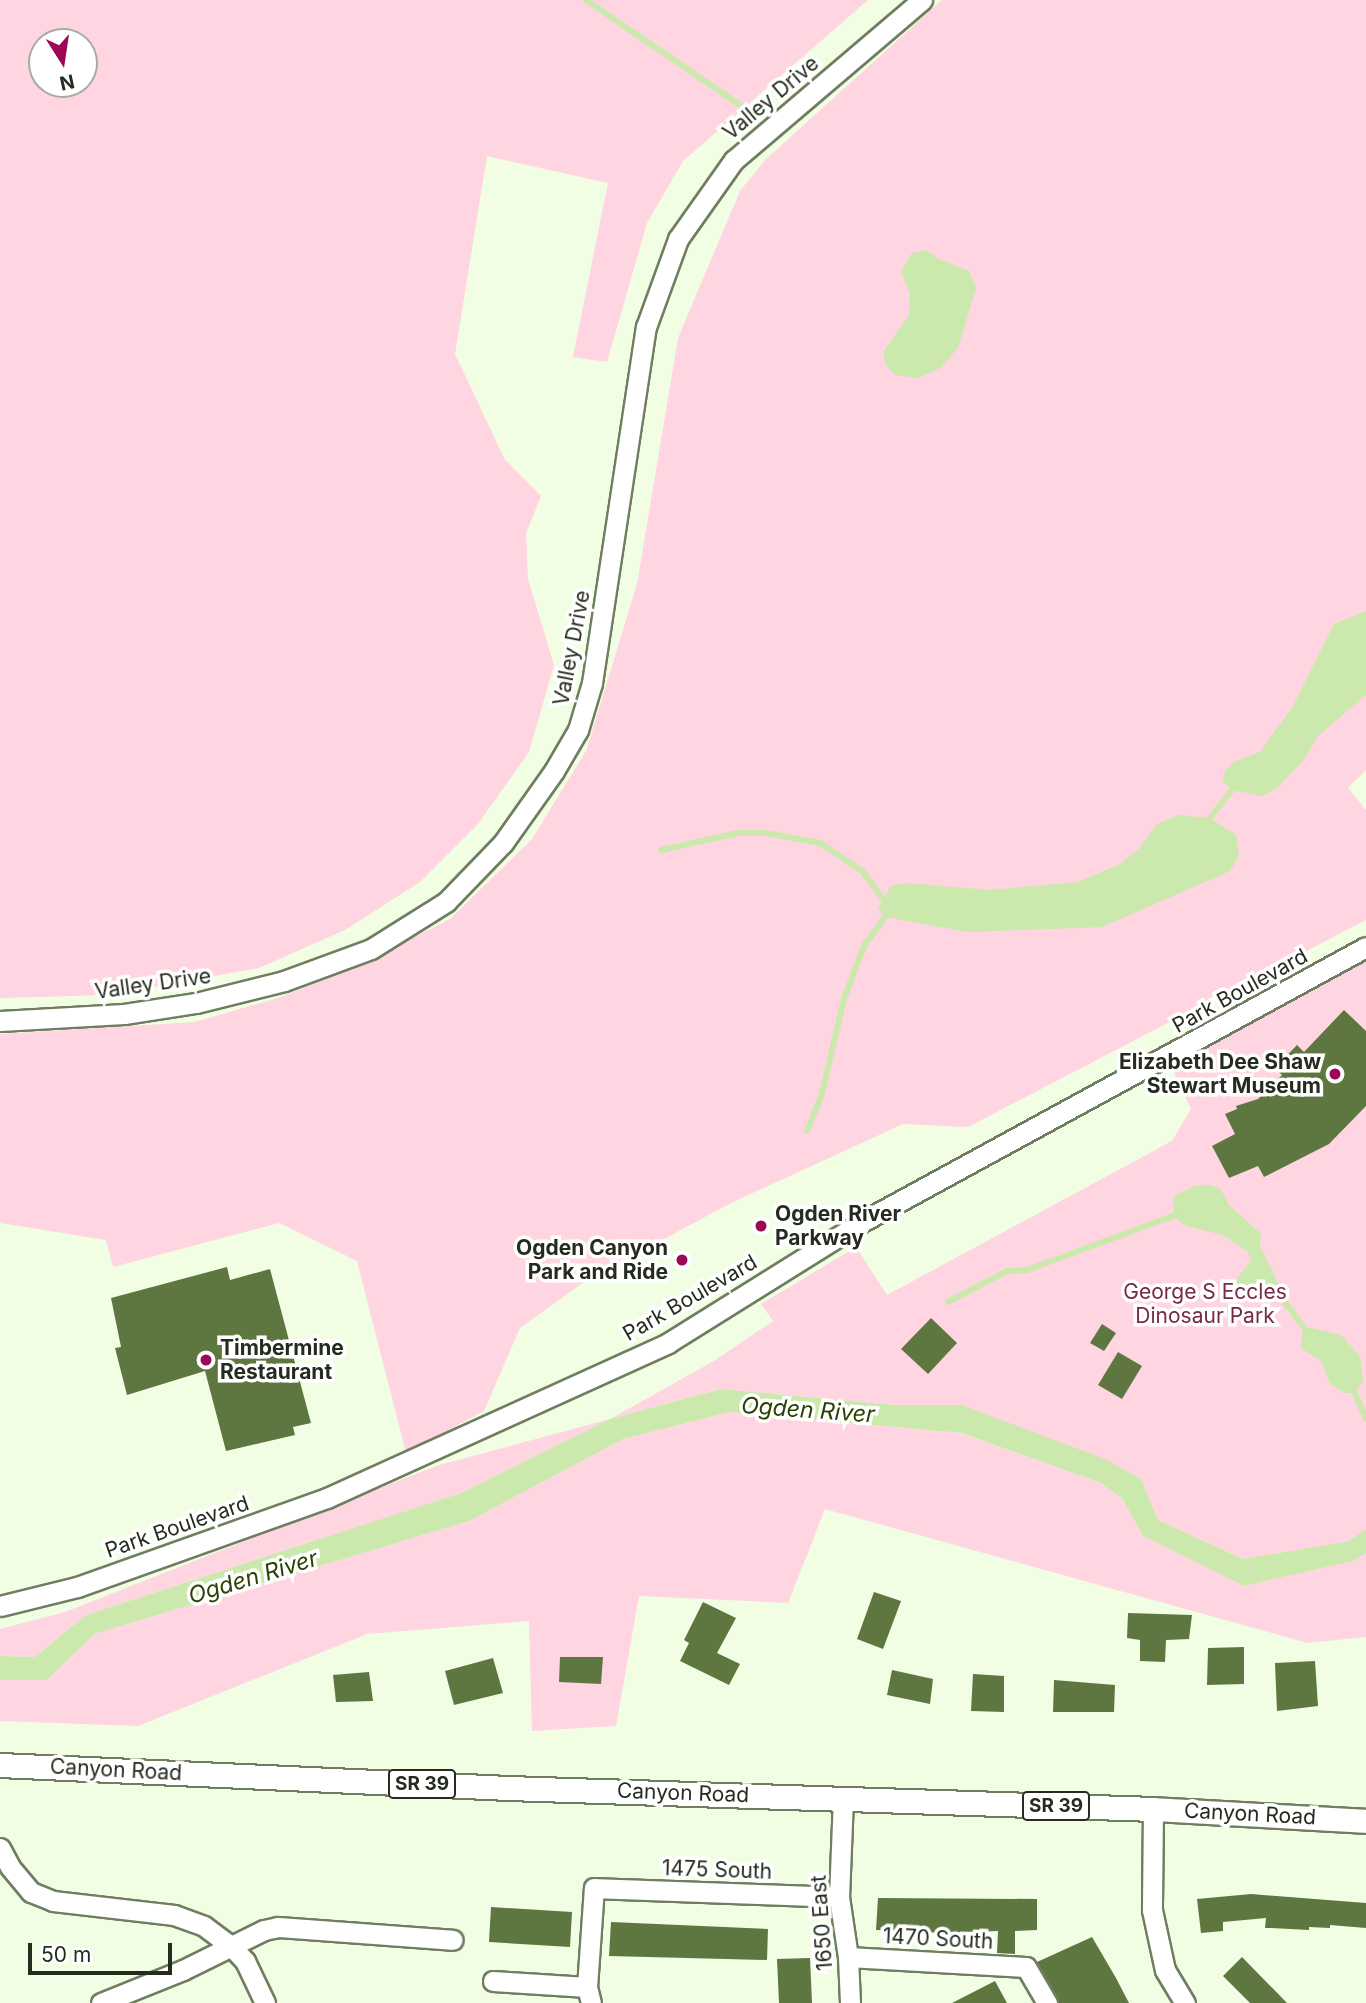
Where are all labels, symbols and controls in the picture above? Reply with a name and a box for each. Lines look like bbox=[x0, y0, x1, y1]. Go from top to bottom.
north arrow bbox=[28, 28, 98, 98]
street label: Valley Drive bbox=[718, 51, 824, 145]
text: N bbox=[58, 69, 77, 95]
street label: Valley Drive bbox=[548, 588, 596, 708]
street label: Park Boulevard bbox=[1168, 944, 1312, 1038]
street label: Valley Drive bbox=[93, 963, 213, 1005]
place label: Elizabeth Dee Shaw Stewart Museum bbox=[1119, 1049, 1321, 1099]
marker: Elizabeth Dee Shaw Stewart Museum bbox=[1327, 1066, 1343, 1082]
place label: Ogden River Parkway bbox=[775, 1201, 901, 1251]
marker: Ogden River Parkway bbox=[753, 1218, 769, 1234]
place label: Ogden Canyon Park and Ride bbox=[516, 1235, 668, 1285]
street label: Park Boulevard bbox=[619, 1249, 761, 1347]
marker: Ogden Canyon Park and Ride bbox=[674, 1252, 690, 1268]
park label: George S Eccles Dinosaur Park bbox=[1123, 1279, 1287, 1329]
place label: Timbermine Restaurant bbox=[220, 1335, 344, 1385]
marker: Timbermine Restaurant bbox=[198, 1352, 214, 1368]
water label: Ogden River bbox=[740, 1392, 876, 1428]
street label: Park Boulevard bbox=[102, 1491, 252, 1563]
water label: Ogden River bbox=[185, 1544, 321, 1610]
street label: Canyon Road bbox=[49, 1754, 183, 1786]
road number: SR 39 bbox=[387, 1768, 457, 1800]
street label: Canyon Road bbox=[617, 1778, 749, 1808]
road number: SR 39 bbox=[1021, 1790, 1091, 1822]
street label: Canyon Road bbox=[1183, 1798, 1317, 1830]
street label: 1475 South bbox=[661, 1855, 773, 1885]
street label: 1650 East bbox=[806, 1874, 838, 1972]
street label: 1470 South bbox=[882, 1924, 994, 1954]
scale bar bbox=[32, 1930, 175, 1974]
text: 50 m bbox=[41, 1942, 91, 1967]

